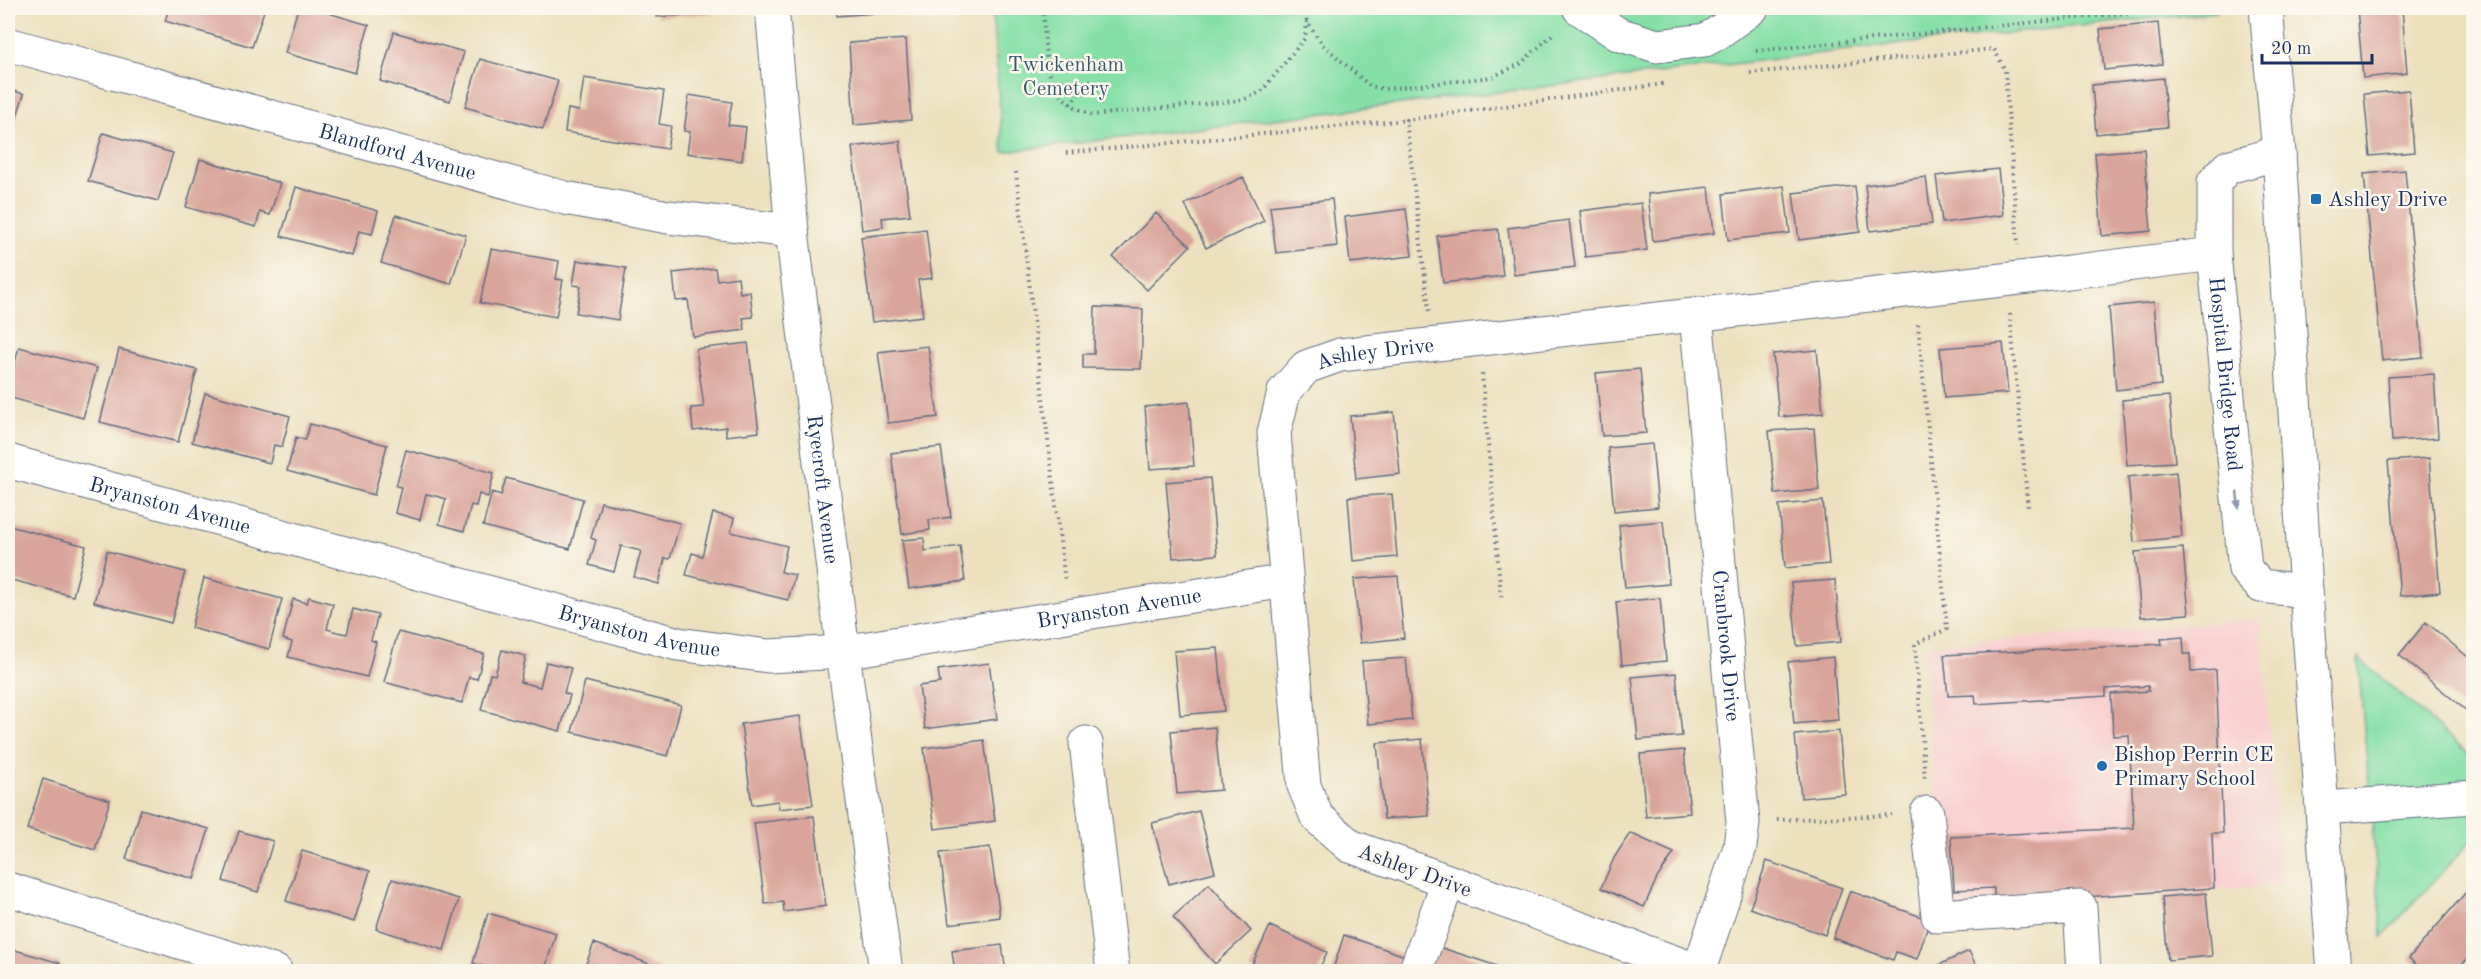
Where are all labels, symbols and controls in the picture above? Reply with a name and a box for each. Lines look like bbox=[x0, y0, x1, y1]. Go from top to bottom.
scale bar bbox=[2262, 27, 2372, 65]
text: 20 m bbox=[2271, 40, 2311, 58]
park label: Twickenham Cemetery bbox=[1008, 55, 1124, 100]
street label: Blandford Avenue bbox=[316, 121, 478, 185]
place label: Ashley Drive bbox=[2328, 190, 2447, 211]
marker: Ashley Drive bbox=[2309, 192, 2323, 206]
street label: Hospital Bridge Road bbox=[2204, 276, 2244, 472]
street label: Ashley Drive bbox=[1313, 335, 1435, 375]
street label: Ryecroft Avenue bbox=[802, 414, 841, 565]
street label: Bryanston Avenue bbox=[87, 475, 253, 539]
one-way arrow bbox=[2233, 491, 2243, 510]
street label: Cranbrook Drive bbox=[1708, 569, 1743, 722]
street label: Bryanston Avenue bbox=[1036, 586, 1203, 633]
street label: Bryanston Avenue bbox=[556, 603, 721, 662]
place label: Bishop Perrin CE Primary School bbox=[2114, 745, 2273, 790]
marker: Bishop Perrin CE Primary School bbox=[2095, 759, 2109, 773]
street label: Ashley Drive bbox=[1355, 841, 1474, 902]

